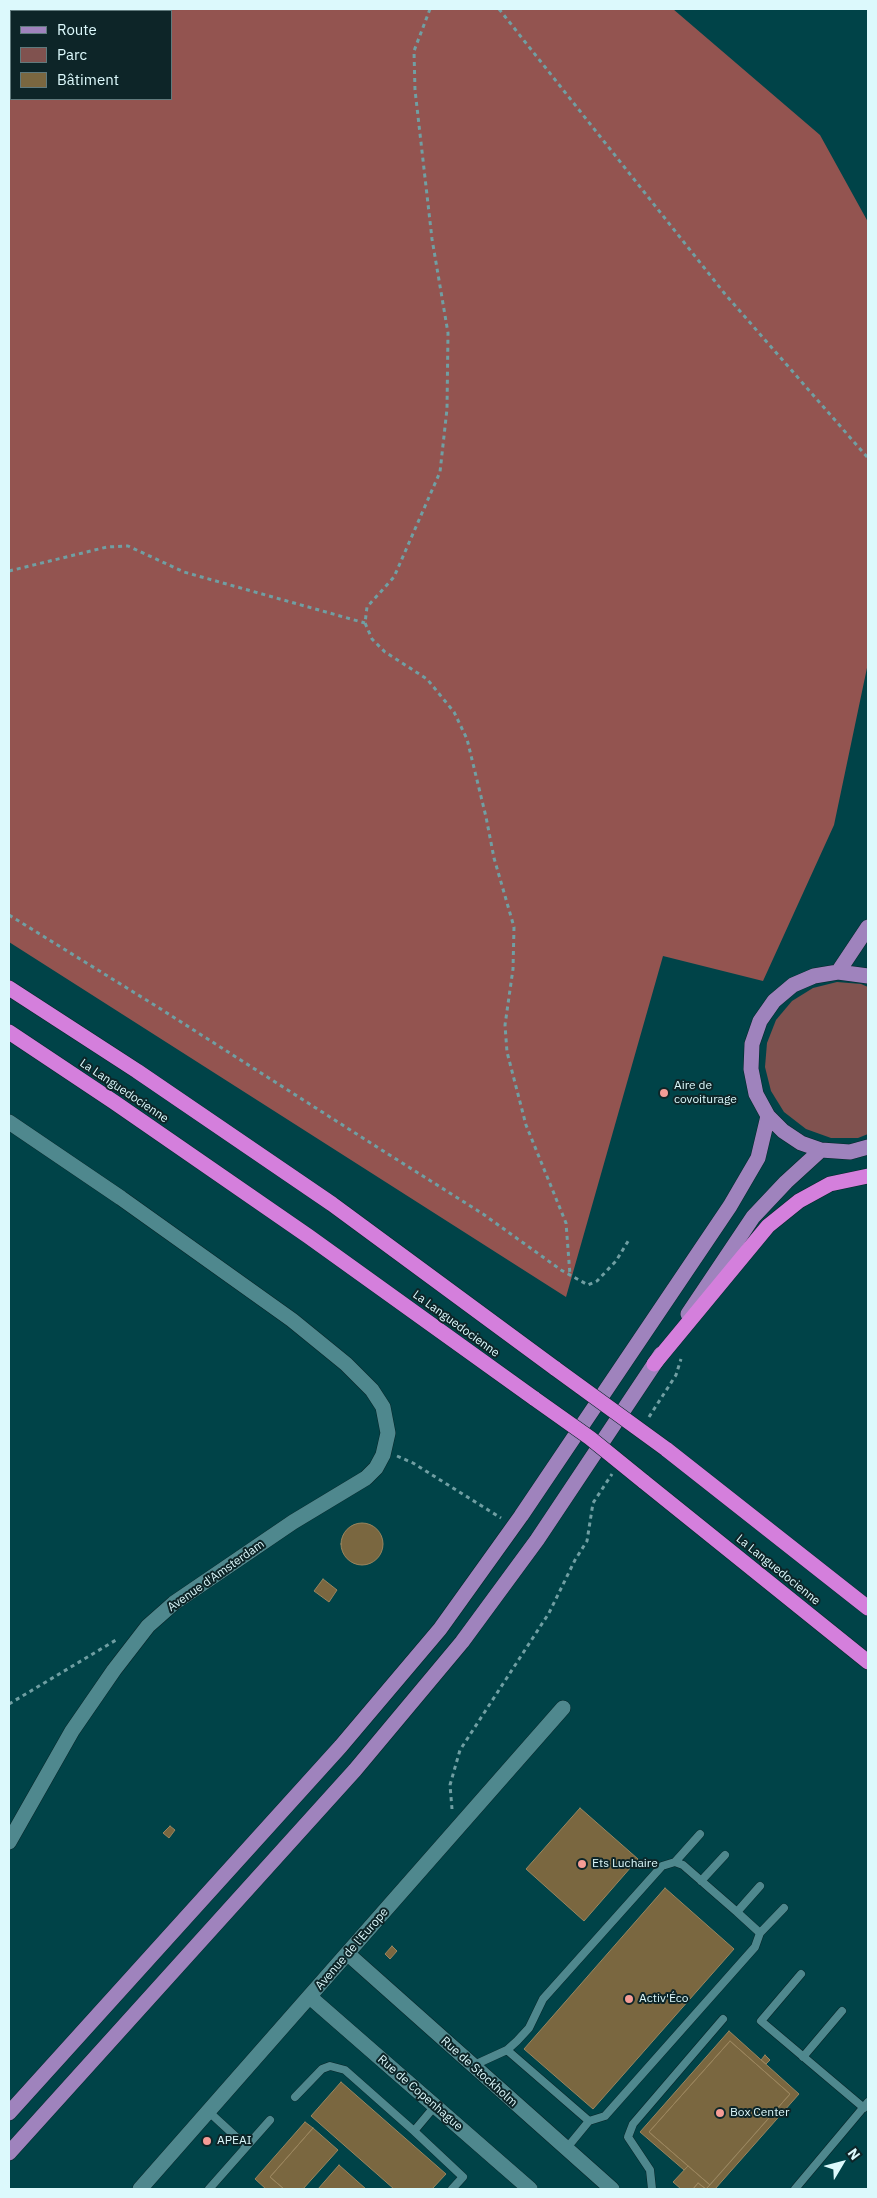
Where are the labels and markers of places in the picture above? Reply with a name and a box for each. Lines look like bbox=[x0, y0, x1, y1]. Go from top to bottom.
place label: Aire de covoiturage bbox=[674, 1079, 737, 1107]
marker: Aire de covoiturage bbox=[658, 1087, 670, 1099]
place label: Ets Luchaire bbox=[592, 1857, 658, 1871]
marker: Ets Luchaire bbox=[576, 1858, 588, 1870]
place label: Activ'Éco bbox=[639, 1992, 689, 2006]
marker: Activ'Éco bbox=[623, 1993, 635, 2005]
place label: Box Center bbox=[730, 2106, 789, 2120]
marker: Box Center bbox=[714, 2107, 726, 2119]
place label: APEAI bbox=[217, 2134, 251, 2148]
marker: APEAI bbox=[201, 2135, 213, 2147]

